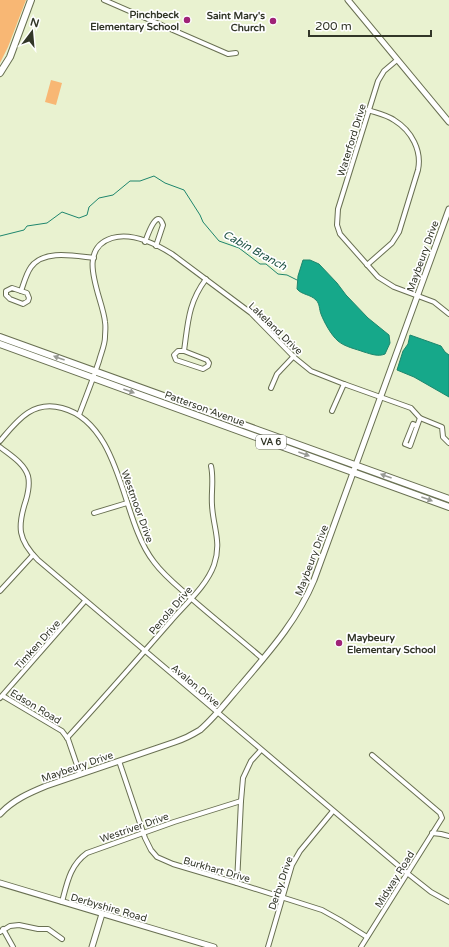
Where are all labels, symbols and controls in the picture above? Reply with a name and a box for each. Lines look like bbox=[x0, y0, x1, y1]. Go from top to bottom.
place label: Pinchbeck Elementary School bbox=[90, 9, 180, 33]
place label: Saint Mary's Church bbox=[207, 10, 265, 34]
north arrow bbox=[12, 12, 52, 52]
scale bar bbox=[309, 12, 431, 38]
text: N bbox=[29, 15, 41, 30]
marker: Pinchbeck Elementary School bbox=[182, 15, 192, 25]
marker: Saint Mary's Church bbox=[268, 16, 278, 26]
text: 200 m bbox=[315, 19, 352, 33]
street label: Waterford Drive bbox=[335, 102, 369, 178]
street label: Maybeury Drive bbox=[404, 219, 442, 294]
water label: Cabin Branch bbox=[221, 228, 289, 273]
street label: Lakeland Drive bbox=[246, 300, 305, 358]
one-way arrow bbox=[52, 354, 64, 360]
one-way arrow bbox=[124, 388, 136, 394]
street label: Patterson Avenue bbox=[163, 389, 247, 429]
road number: VA 6 bbox=[256, 435, 286, 449]
one-way arrow bbox=[299, 452, 311, 458]
street label: Westmoor Drive bbox=[118, 468, 156, 545]
one-way arrow bbox=[380, 473, 392, 479]
one-way arrow bbox=[421, 496, 433, 502]
street label: Maybeury Drive bbox=[293, 523, 331, 598]
street label: Penola Drive bbox=[147, 584, 195, 637]
street label: Timken Drive bbox=[13, 617, 63, 672]
place label: Maybeury Elementary School bbox=[347, 632, 436, 656]
marker: Maybeury Elementary School bbox=[334, 638, 344, 648]
street label: Avalon Drive bbox=[169, 662, 222, 710]
street label: Edson Road bbox=[8, 687, 63, 727]
street label: Maybeury Drive bbox=[40, 749, 115, 785]
street label: Westriver Drive bbox=[98, 810, 171, 845]
street label: Midway Road bbox=[373, 849, 417, 910]
street label: Burkhart Drive bbox=[182, 855, 252, 885]
street label: Derby Drive bbox=[266, 855, 296, 912]
street label: Derbyshire Road bbox=[69, 891, 148, 925]

